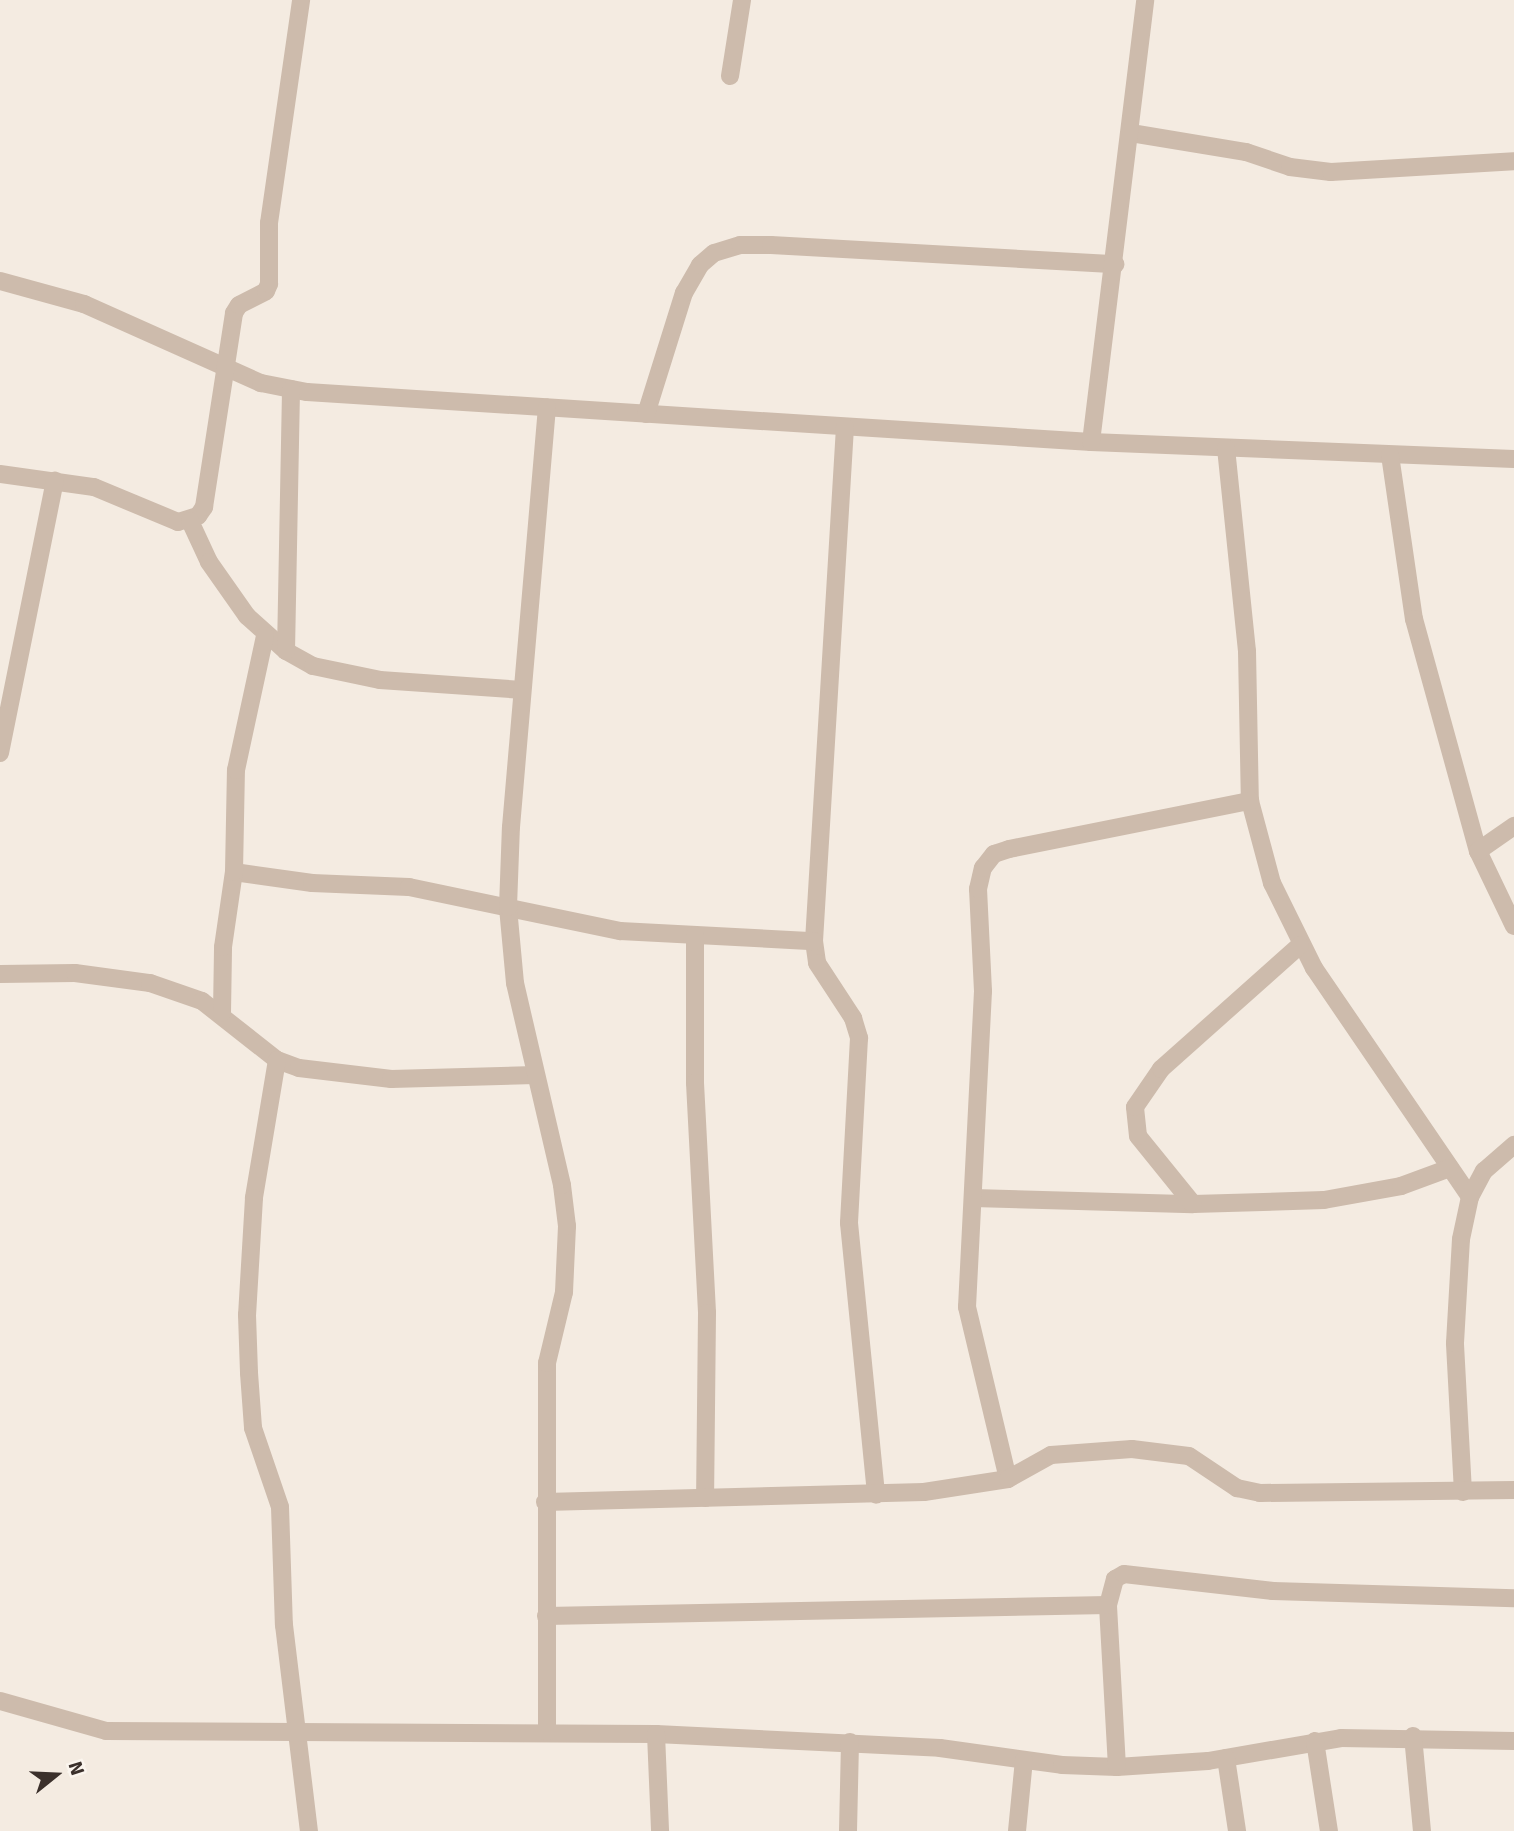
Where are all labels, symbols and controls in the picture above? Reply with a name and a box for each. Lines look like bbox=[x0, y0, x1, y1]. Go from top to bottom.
north arrow bbox=[21, 1740, 91, 1810]
text: N bbox=[63, 1759, 89, 1779]

